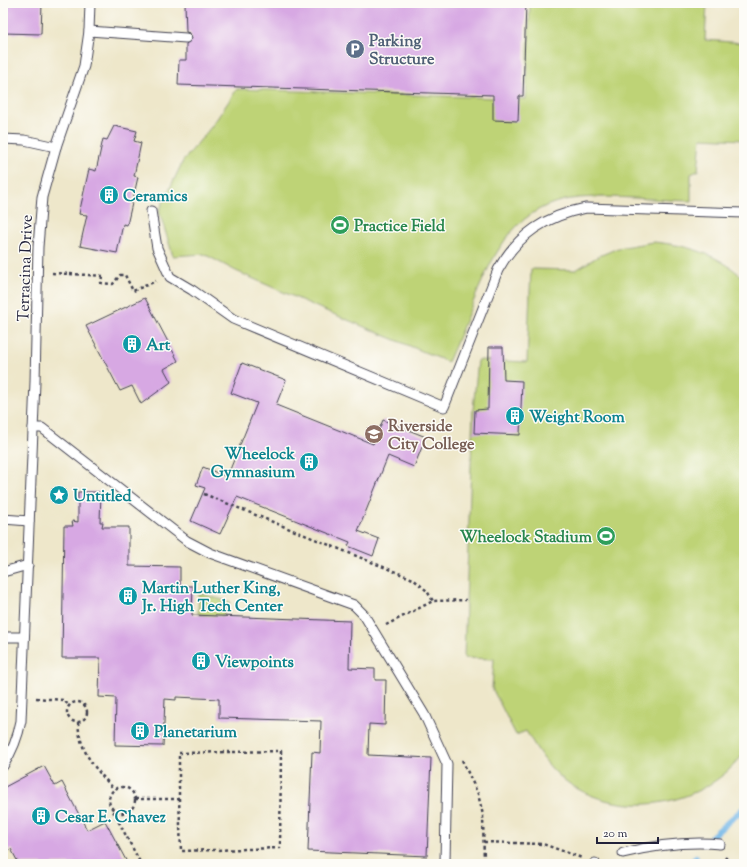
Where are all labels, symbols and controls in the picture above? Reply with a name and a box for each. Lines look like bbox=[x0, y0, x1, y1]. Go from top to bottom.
place label: Parking Structure bbox=[369, 31, 435, 72]
parking icon: Parking Structure bbox=[344, 38, 366, 60]
building icon: Ceramics bbox=[98, 184, 120, 206]
place label: Ceramics bbox=[123, 186, 188, 209]
street label: Terracina Drive bbox=[13, 214, 40, 322]
sports icon: Practice Field bbox=[329, 214, 351, 236]
place label: Practice Field bbox=[354, 216, 446, 239]
building icon: Art bbox=[121, 333, 143, 355]
place label: Art bbox=[146, 335, 171, 358]
building icon: Weight Room bbox=[504, 405, 526, 427]
place label: Weight Room bbox=[529, 407, 626, 430]
place label: Riverside City College bbox=[388, 416, 475, 457]
school or university icon: Riverside City College bbox=[363, 423, 385, 445]
place label: Wheelock Gymnasium bbox=[211, 444, 296, 485]
building icon: Wheelock Gymnasium bbox=[298, 451, 320, 473]
place icon: Untitled bbox=[48, 484, 70, 506]
place label: Untitled bbox=[73, 486, 133, 509]
sports icon: Wheelock Stadium bbox=[595, 525, 617, 547]
place label: Wheelock Stadium bbox=[460, 527, 593, 550]
place label: Martin Luther King, Jr. High Tech Center bbox=[140, 578, 284, 619]
building icon: Martin Luther King, Jr. High Tech Center bbox=[117, 585, 139, 607]
building icon: Viewpoints bbox=[190, 650, 212, 672]
place label: Viewpoints bbox=[215, 652, 294, 675]
building icon: Planetarium bbox=[129, 720, 151, 742]
place label: Planetarium bbox=[154, 722, 238, 745]
building icon: Cesar E. Chavez bbox=[30, 805, 52, 827]
place label: Cesar E. Chavez bbox=[55, 807, 166, 830]
scale bar bbox=[597, 819, 658, 845]
text: 20 m bbox=[603, 825, 628, 843]

